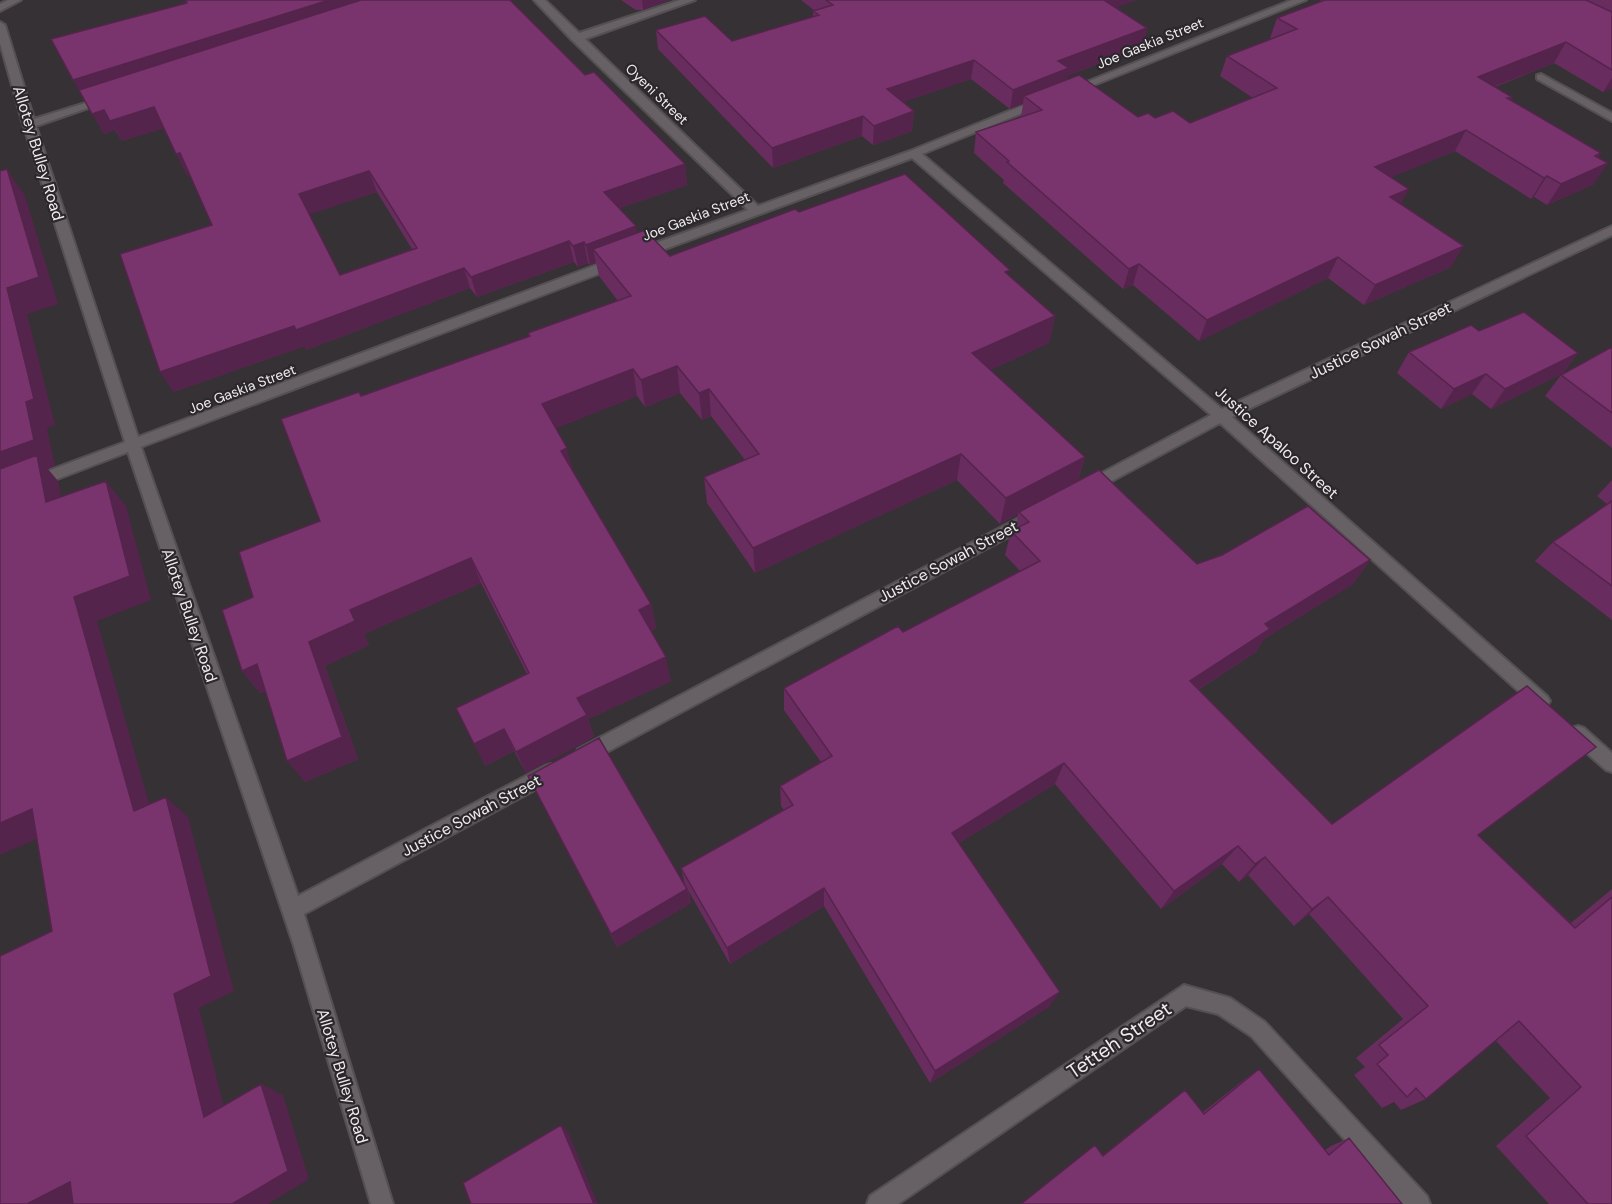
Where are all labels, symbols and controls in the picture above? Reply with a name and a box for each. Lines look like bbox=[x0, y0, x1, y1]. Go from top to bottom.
street label: Joe Gaskia Street bbox=[1094, 13, 1206, 73]
street label: Oyeni Street bbox=[622, 59, 692, 129]
street label: Allotey Bulley Road bbox=[8, 83, 69, 223]
street label: Joe Gaskia Street bbox=[640, 187, 752, 245]
street label: Justice Sowah Street bbox=[1306, 297, 1455, 384]
street label: Joe Gaskia Street bbox=[186, 360, 298, 418]
street label: Justice Apaloo Street bbox=[1211, 381, 1343, 503]
street label: Justice Sowah Street bbox=[875, 516, 1022, 607]
street label: Allotey Bulley Road bbox=[157, 546, 222, 685]
street label: Justice Sowah Street bbox=[398, 770, 545, 861]
street label: Tetteh Street bbox=[1062, 995, 1176, 1085]
street label: Allotey Bulley Road bbox=[312, 1006, 373, 1146]

